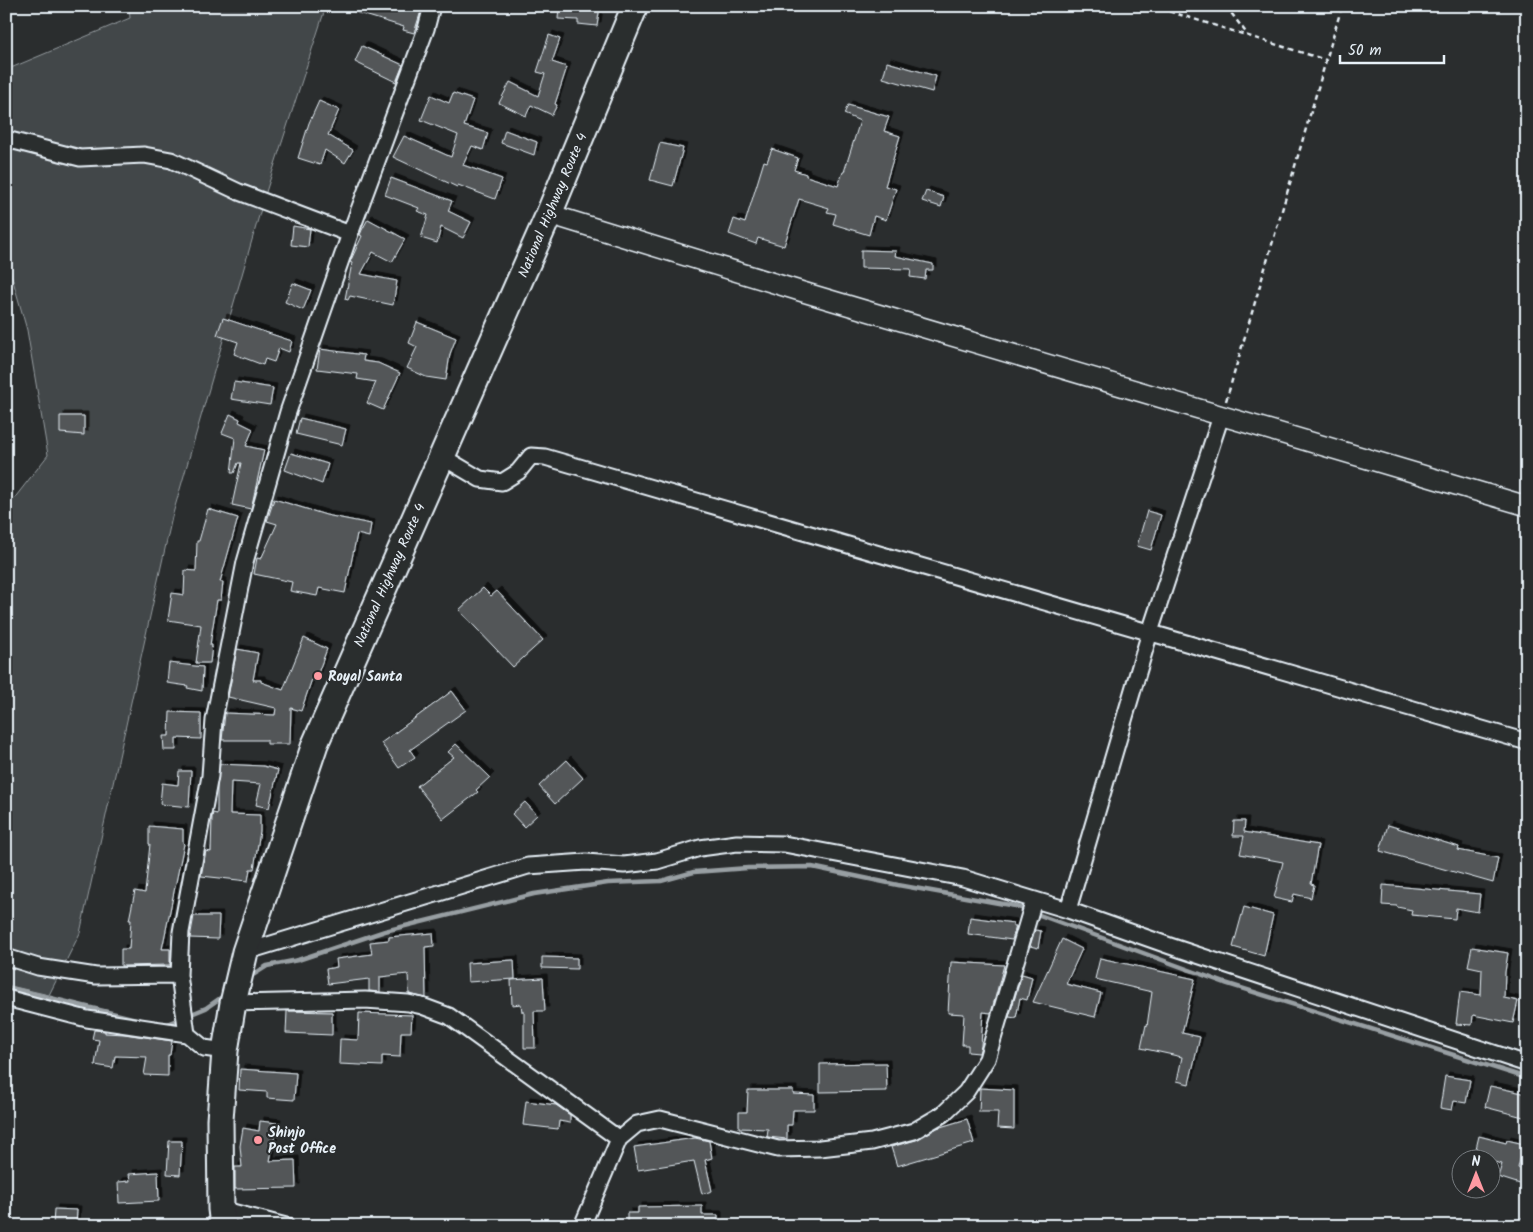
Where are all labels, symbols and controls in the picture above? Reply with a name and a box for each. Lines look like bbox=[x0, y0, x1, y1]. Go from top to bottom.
scale bar bbox=[1340, 32, 1444, 64]
text: 50 m bbox=[1348, 39, 1382, 63]
street label: National Highway Route 4 bbox=[512, 129, 594, 281]
street label: National Highway Route 4 bbox=[348, 500, 432, 651]
place label: Royal Santa bbox=[328, 666, 402, 688]
marker: Royal Santa bbox=[312, 670, 324, 682]
place label: Shinjo Post Office bbox=[268, 1122, 336, 1160]
marker: Shinjo Post Office bbox=[252, 1134, 264, 1146]
north arrow bbox=[1450, 1150, 1500, 1200]
text: N bbox=[1472, 1151, 1481, 1173]

